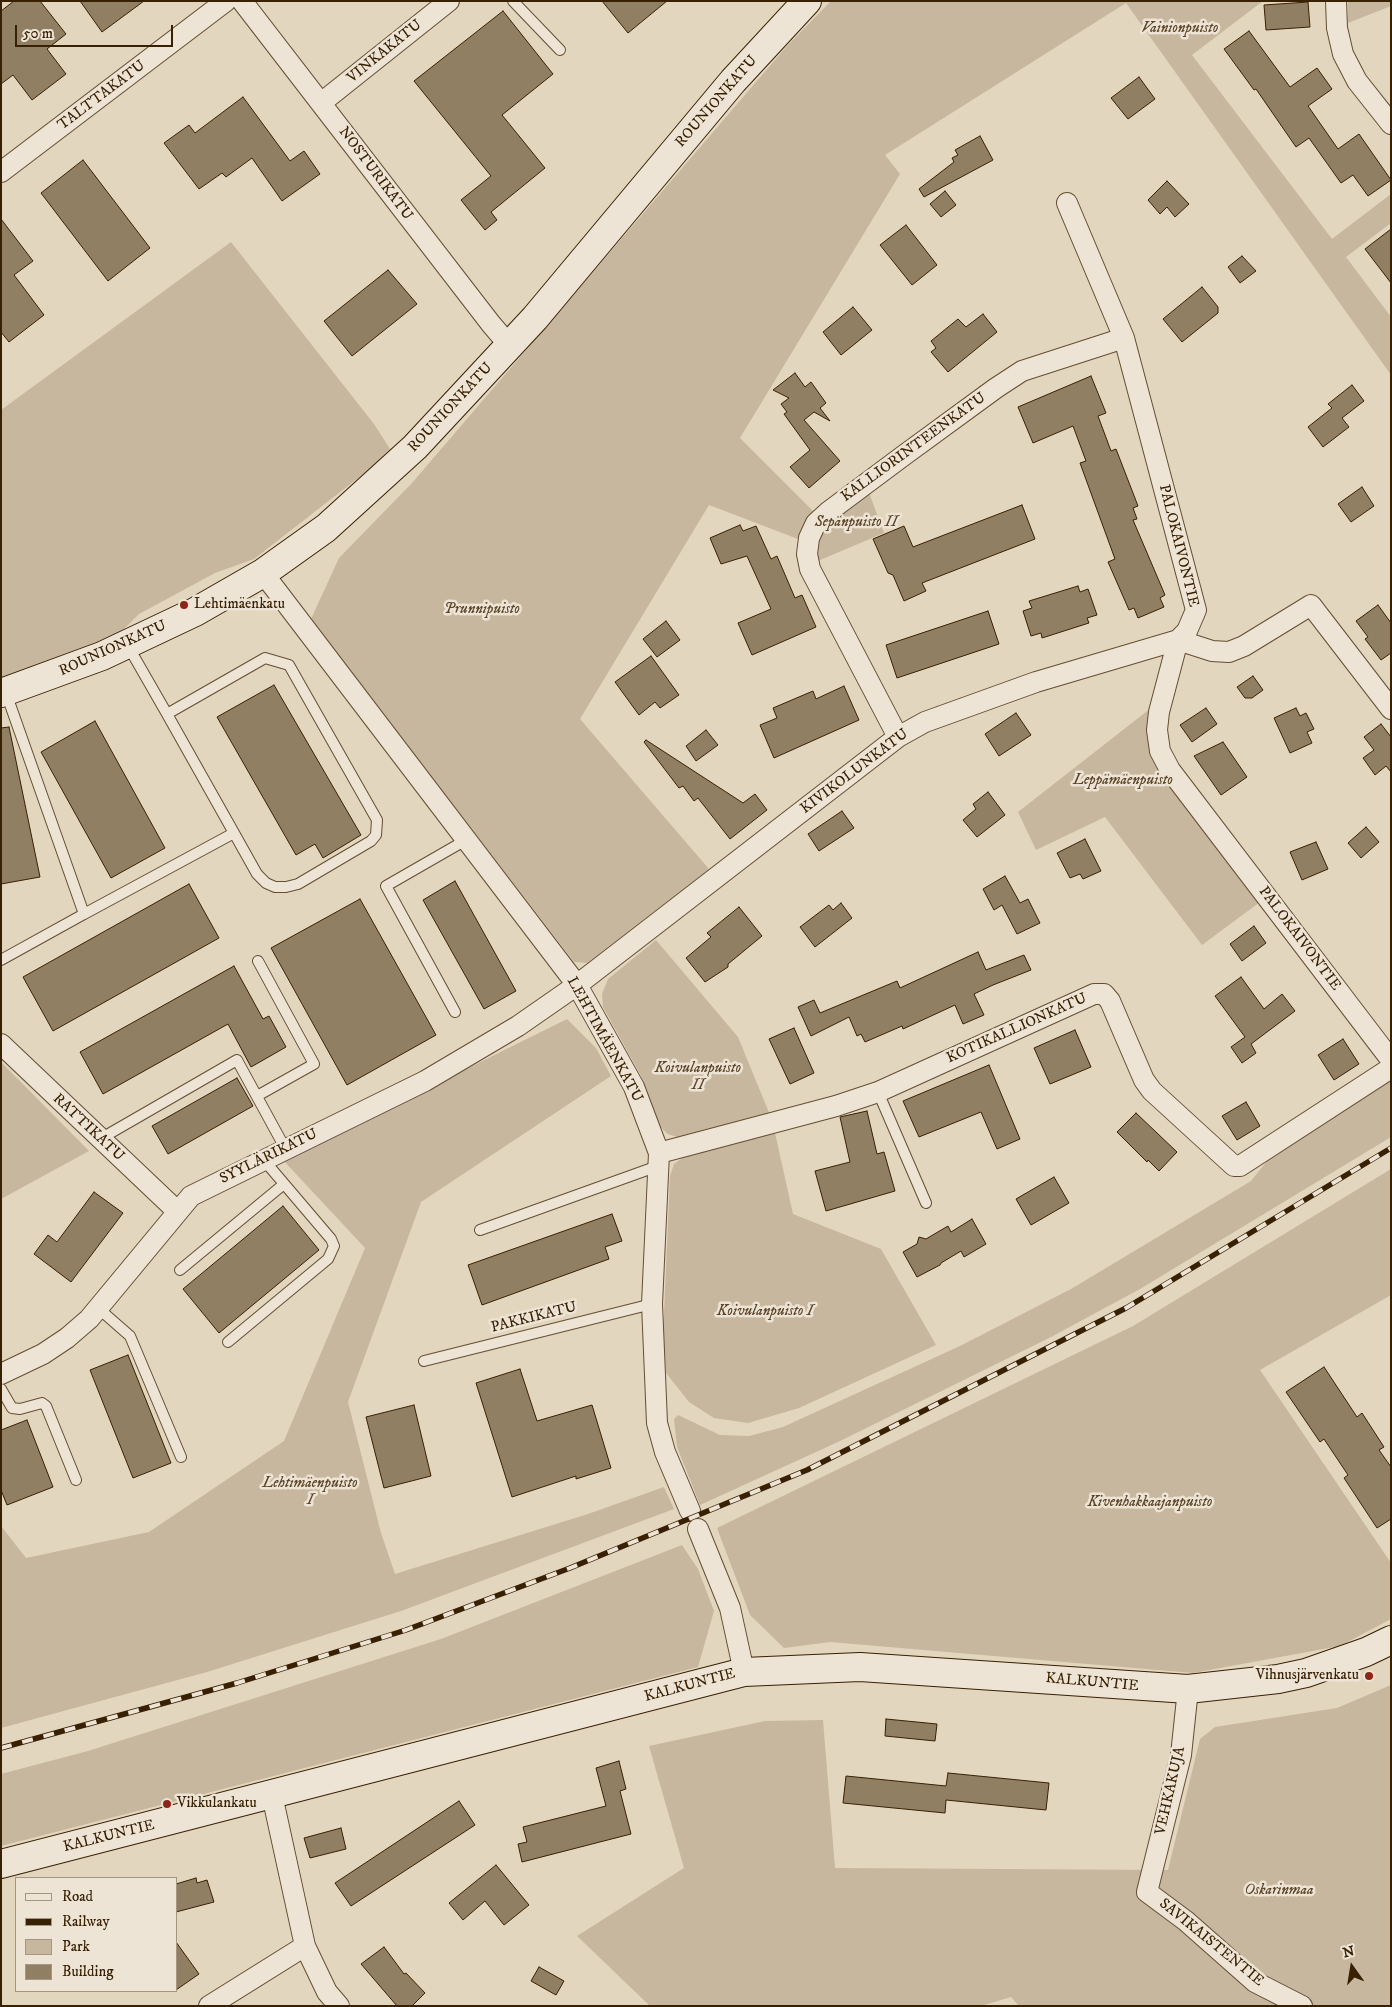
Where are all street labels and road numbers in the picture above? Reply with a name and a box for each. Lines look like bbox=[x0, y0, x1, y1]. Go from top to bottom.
street label: VINKAKATU bbox=[344, 16, 426, 88]
street label: ROUNIONKATU bbox=[672, 52, 762, 152]
street label: TALTTAKATU bbox=[55, 57, 149, 135]
street label: NOSTURIKATU bbox=[334, 124, 416, 224]
street label: ROUNIONKATU bbox=[405, 360, 497, 456]
street label: KALLIORINTEENKATU bbox=[838, 389, 990, 507]
street label: PALOKAIVONTIE bbox=[1154, 483, 1202, 609]
street label: ROUNIONKATU bbox=[56, 617, 170, 681]
street label: KIVIKOLUNKATU bbox=[798, 726, 912, 818]
street label: PALOKAIVONTIE bbox=[1254, 883, 1344, 995]
street label: LEHTIMÄENKATU bbox=[562, 974, 646, 1106]
street label: KOTIKALLIONKATU bbox=[944, 990, 1090, 1068]
street label: RATTIKATU bbox=[49, 1090, 127, 1166]
street label: SYYLÄRIKATU bbox=[217, 1126, 321, 1188]
street label: PAKKIKATU bbox=[489, 1299, 579, 1337]
street label: KALKUNTIE bbox=[643, 1665, 737, 1707]
street label: KALKUNTIE bbox=[1045, 1670, 1139, 1696]
street label: VEHKAKUJA bbox=[1152, 1745, 1190, 1837]
street label: KALKUNTIE bbox=[62, 1817, 156, 1857]
street label: SAVIKAISTENTIE bbox=[1155, 1895, 1267, 1991]

